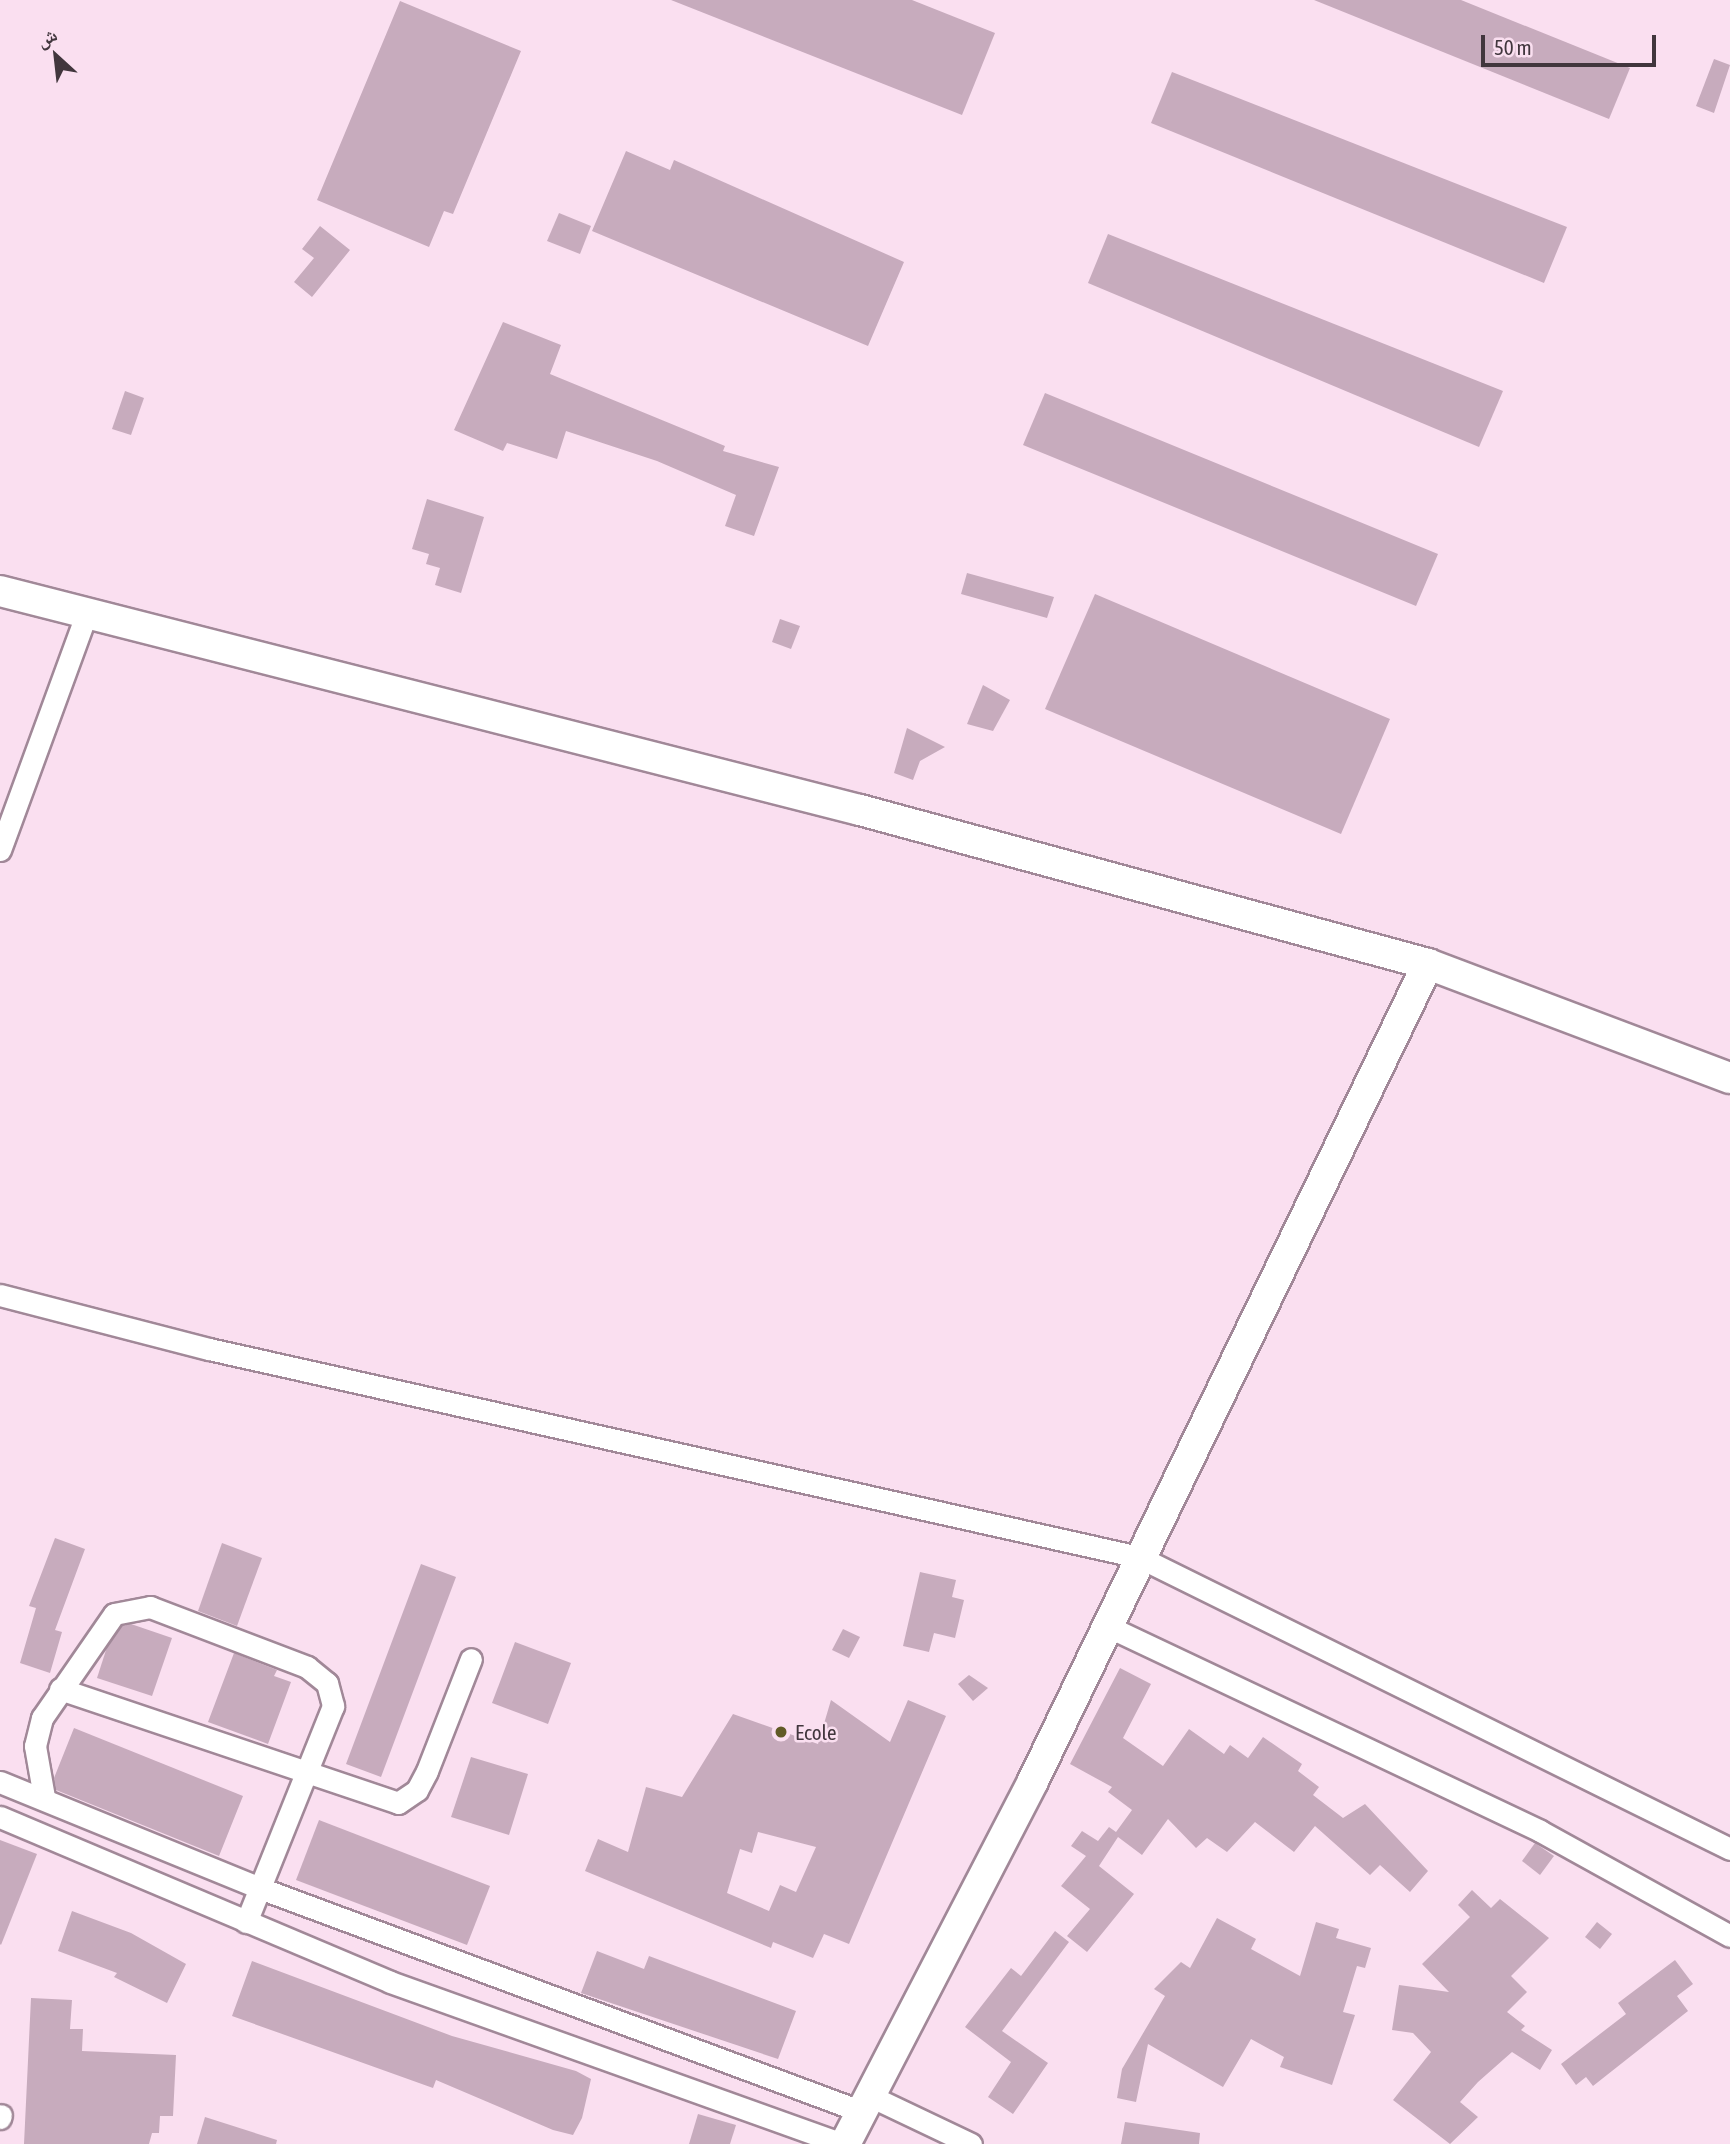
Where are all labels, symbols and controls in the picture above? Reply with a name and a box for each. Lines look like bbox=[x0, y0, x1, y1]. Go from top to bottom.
north arrow bbox=[21, 21, 91, 91]
scale bar bbox=[1485, 21, 1660, 65]
text: ش bbox=[32, 23, 60, 52]
text: 50 m bbox=[1494, 35, 1532, 59]
place label: Ecole bbox=[795, 1719, 836, 1745]
marker: Ecole bbox=[773, 1724, 789, 1740]

